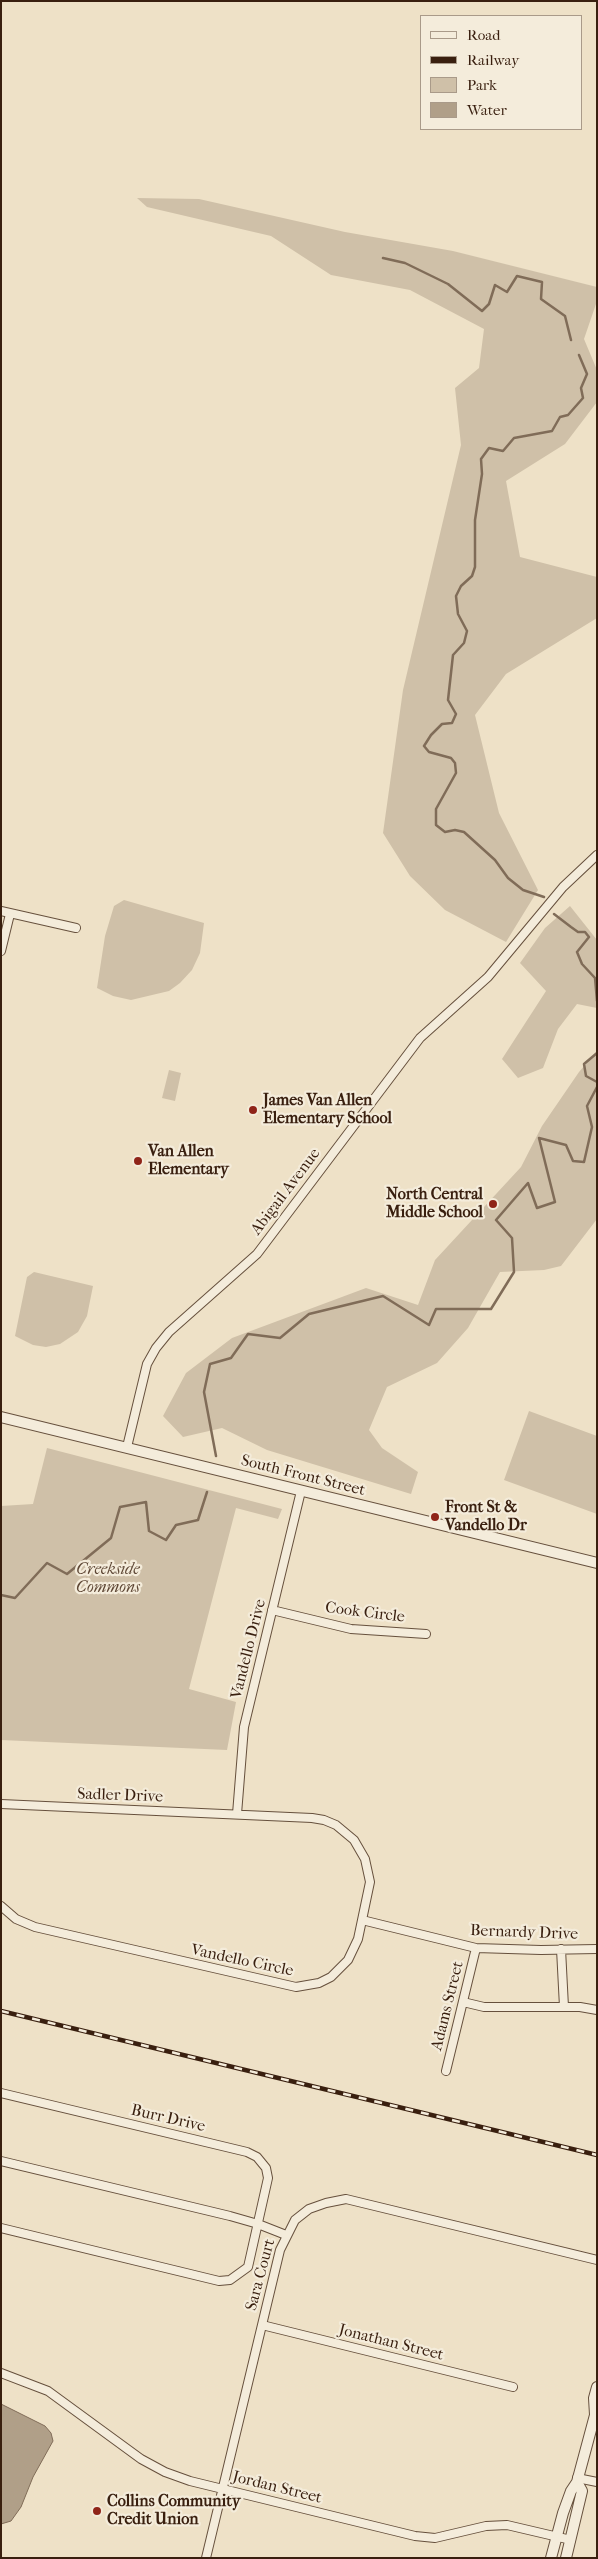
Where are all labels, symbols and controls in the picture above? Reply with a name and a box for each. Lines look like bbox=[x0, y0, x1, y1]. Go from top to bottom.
legend bbox=[420, 15, 583, 130]
text: Road bbox=[467, 26, 500, 44]
text: Railway bbox=[467, 51, 519, 69]
text: Park bbox=[467, 76, 497, 94]
text: Water bbox=[467, 101, 507, 119]
place label: James Van Allen Elementary School bbox=[263, 1091, 392, 1129]
marker: James Van Allen Elementary School bbox=[247, 1104, 259, 1116]
place label: Van Allen Elementary bbox=[148, 1142, 229, 1180]
street label: Abigail Avenue bbox=[247, 1145, 325, 1239]
marker: Van Allen Elementary bbox=[132, 1155, 144, 1167]
place label: North Central Middle School bbox=[386, 1185, 483, 1223]
marker: North Central Middle School bbox=[487, 1198, 499, 1210]
street label: South Front Street bbox=[239, 1451, 367, 1501]
place label: Front St & Vandello Dr bbox=[445, 1498, 527, 1536]
marker: Front St & Vandello Dr bbox=[429, 1511, 441, 1523]
park label: Creekside Commons bbox=[76, 1560, 140, 1598]
street label: Vandello Drive bbox=[227, 1597, 271, 1701]
street label: Cook Circle bbox=[324, 1599, 406, 1627]
street label: Sadler Drive bbox=[77, 1785, 163, 1807]
street label: Bernardy Drive bbox=[470, 1922, 578, 1944]
street label: Vandello Circle bbox=[189, 1941, 295, 1981]
street label: Adams Street bbox=[428, 1959, 468, 2053]
street label: Burr Drive bbox=[129, 2101, 207, 2137]
street label: Sara Court bbox=[242, 2237, 280, 2313]
street label: Jonathan Street bbox=[337, 2321, 445, 2365]
street label: Jordan Street bbox=[230, 2468, 324, 2508]
place label: Collins Community Credit Union bbox=[107, 2492, 240, 2530]
marker: Collins Community Credit Union bbox=[91, 2505, 103, 2517]

